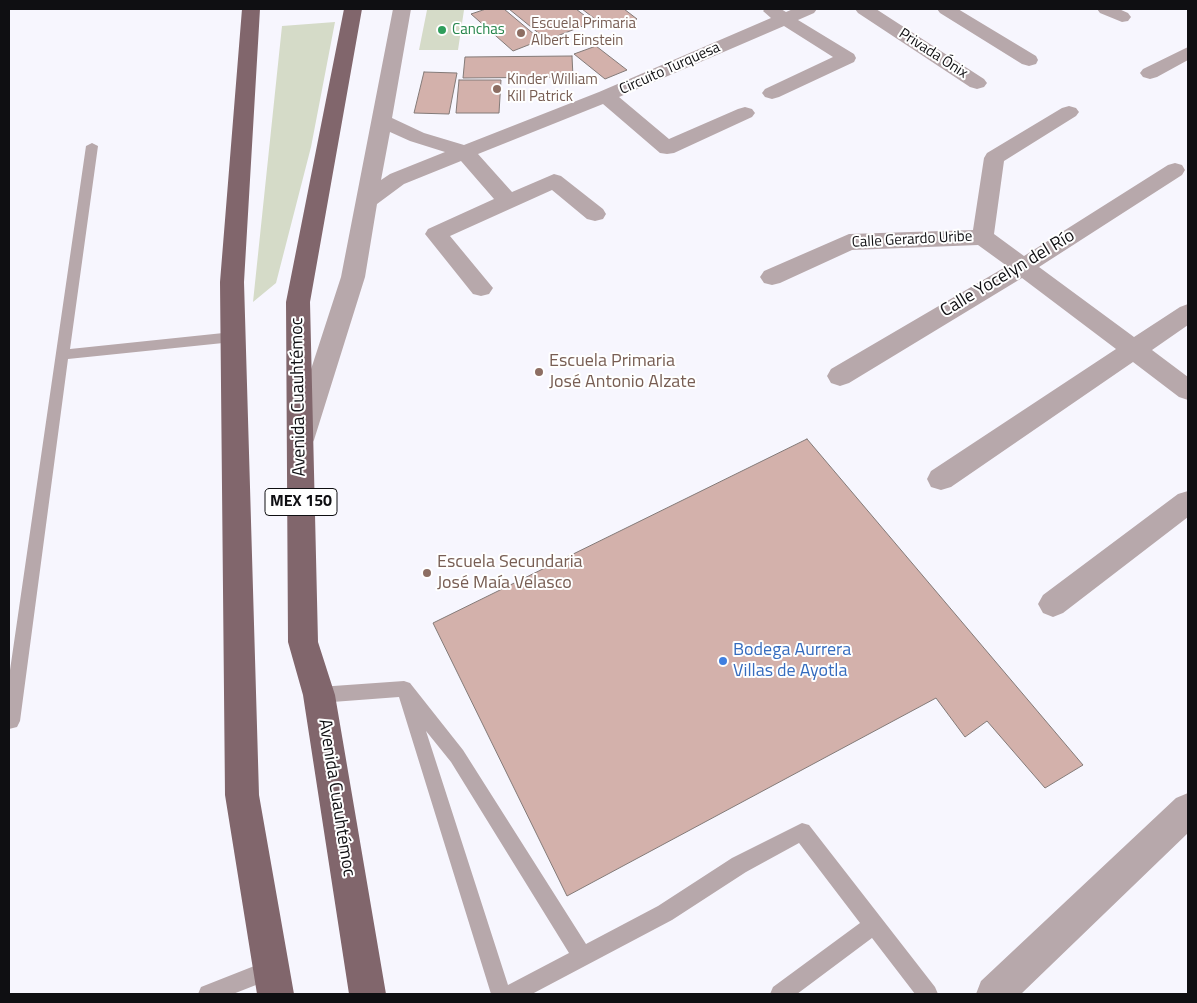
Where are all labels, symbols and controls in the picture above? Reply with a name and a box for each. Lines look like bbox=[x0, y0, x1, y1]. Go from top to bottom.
place label: Escuela Primaria Albert Einstein bbox=[531, 15, 636, 50]
place label: Canchas bbox=[452, 21, 505, 39]
marker: Canchas bbox=[436, 24, 448, 36]
street label: Privada Ónix bbox=[895, 25, 971, 83]
marker: Escuela Primaria Albert Einstein bbox=[515, 27, 527, 39]
street label: Circuito Turquesa bbox=[617, 39, 723, 99]
place label: Kinder William Kill Patrick bbox=[507, 71, 598, 106]
marker: Kinder William Kill Patrick bbox=[491, 83, 503, 95]
street label: Calle Yocelyn del Río bbox=[937, 225, 1079, 323]
street label: Calle Gerardo Uribe bbox=[851, 228, 973, 252]
street label: Avenida Cuauhtémoc bbox=[287, 317, 311, 477]
place label: Escuela Primaria José Antonio Alzate bbox=[549, 351, 696, 394]
marker: Escuela Primaria José Antonio Alzate bbox=[533, 366, 545, 378]
road number: MEX 150 bbox=[265, 488, 337, 516]
place label: Escuela Secundaria José Maía Velasco bbox=[437, 552, 583, 594]
marker: Escuela Secundaria José Maía Velasco bbox=[421, 567, 433, 579]
place label: Bodega Aurrera Villas de Ayotla bbox=[733, 640, 851, 682]
marker: Bodega Aurrera Villas de Ayotla bbox=[717, 655, 729, 667]
street label: Avenida Cuauhtémoc bbox=[313, 718, 359, 878]

